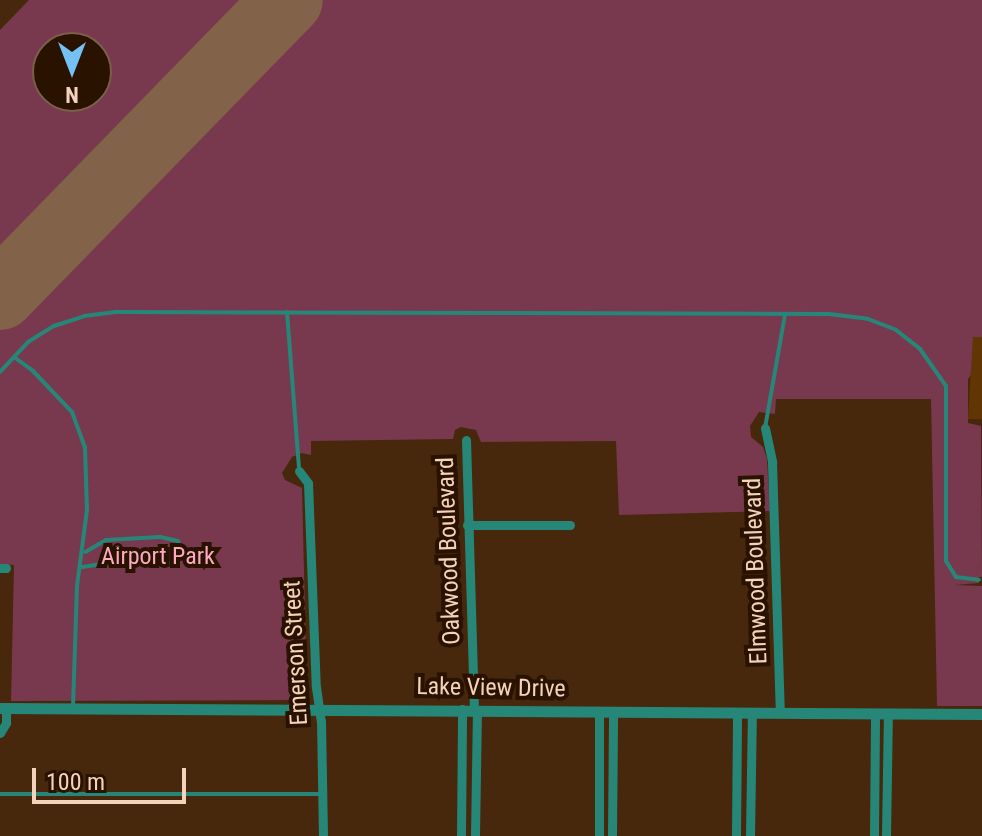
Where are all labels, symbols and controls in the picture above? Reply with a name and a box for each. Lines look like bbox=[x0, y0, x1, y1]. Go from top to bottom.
north arrow bbox=[32, 32, 112, 112]
text: N bbox=[65, 82, 79, 107]
street label: Oakwood Boulevard bbox=[431, 457, 467, 645]
street label: Elmwood Boulevard bbox=[738, 477, 774, 665]
park label: Airport Park bbox=[101, 543, 215, 571]
street label: Emerson Street bbox=[278, 580, 314, 726]
street label: Lake View Drive bbox=[416, 672, 566, 704]
scale bar bbox=[36, 752, 190, 802]
text: 100 m bbox=[46, 768, 105, 796]

